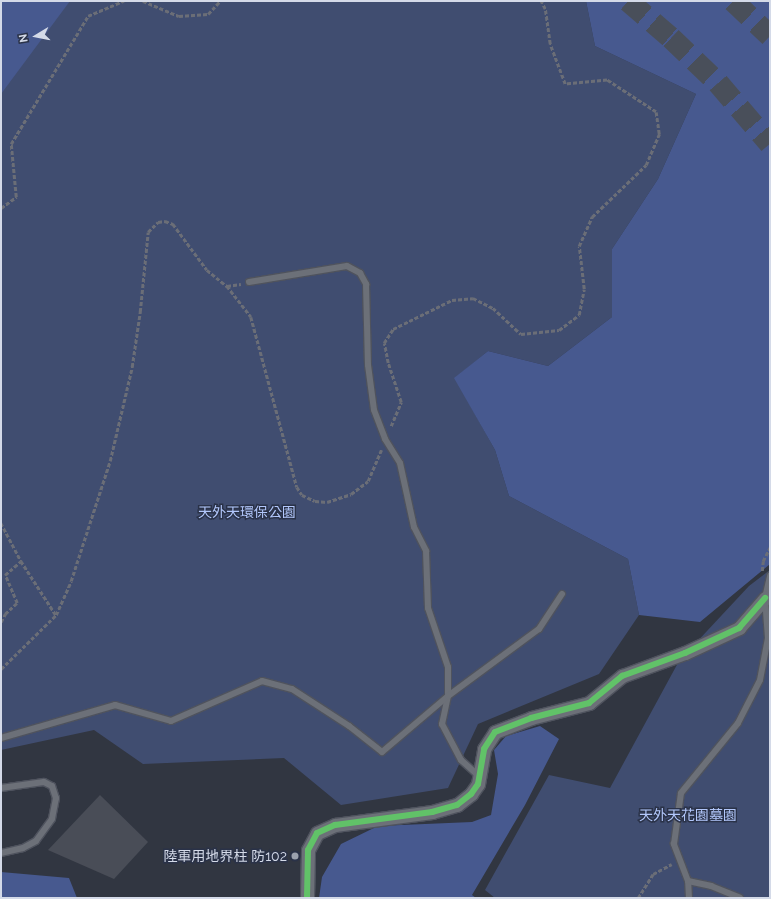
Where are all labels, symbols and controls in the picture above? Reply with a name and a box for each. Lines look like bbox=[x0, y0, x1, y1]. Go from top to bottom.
north arrow bbox=[16, 16, 56, 56]
text: N bbox=[17, 33, 31, 43]
park label: 天外天環保公園 bbox=[198, 504, 296, 520]
park label: 天外天花園墓園 bbox=[639, 807, 737, 823]
place label: 陸軍用地界柱 防102 bbox=[164, 848, 287, 864]
marker: 陸軍用地界柱 防102 bbox=[290, 851, 300, 861]

